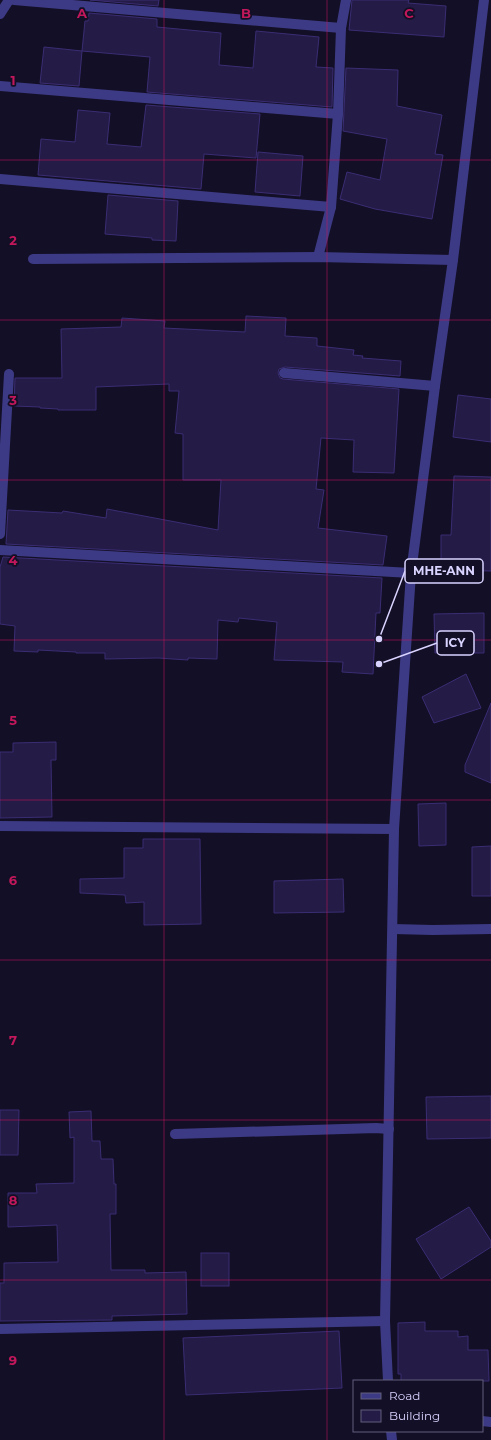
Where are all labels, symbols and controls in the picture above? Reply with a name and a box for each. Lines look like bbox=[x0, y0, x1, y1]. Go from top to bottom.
text: A bbox=[76, 5, 88, 21]
text: B bbox=[241, 5, 251, 21]
text: C bbox=[404, 5, 414, 21]
text: 1 bbox=[10, 72, 16, 88]
text: 2 bbox=[9, 232, 17, 248]
text: 3 bbox=[8, 392, 17, 408]
text: 4 bbox=[9, 552, 18, 568]
callout: MHE-ANN bbox=[405, 559, 483, 583]
text: MHE-ANN bbox=[413, 563, 475, 578]
callout: ICY bbox=[437, 631, 474, 655]
text: ICY bbox=[445, 635, 466, 650]
text: 5 bbox=[9, 712, 17, 728]
text: 6 bbox=[9, 872, 18, 888]
text: 7 bbox=[9, 1032, 17, 1048]
text: 8 bbox=[9, 1192, 18, 1208]
text: 9 bbox=[9, 1352, 17, 1368]
legend bbox=[353, 1380, 483, 1432]
text: Road bbox=[389, 1388, 420, 1403]
text: Building bbox=[389, 1408, 440, 1423]

